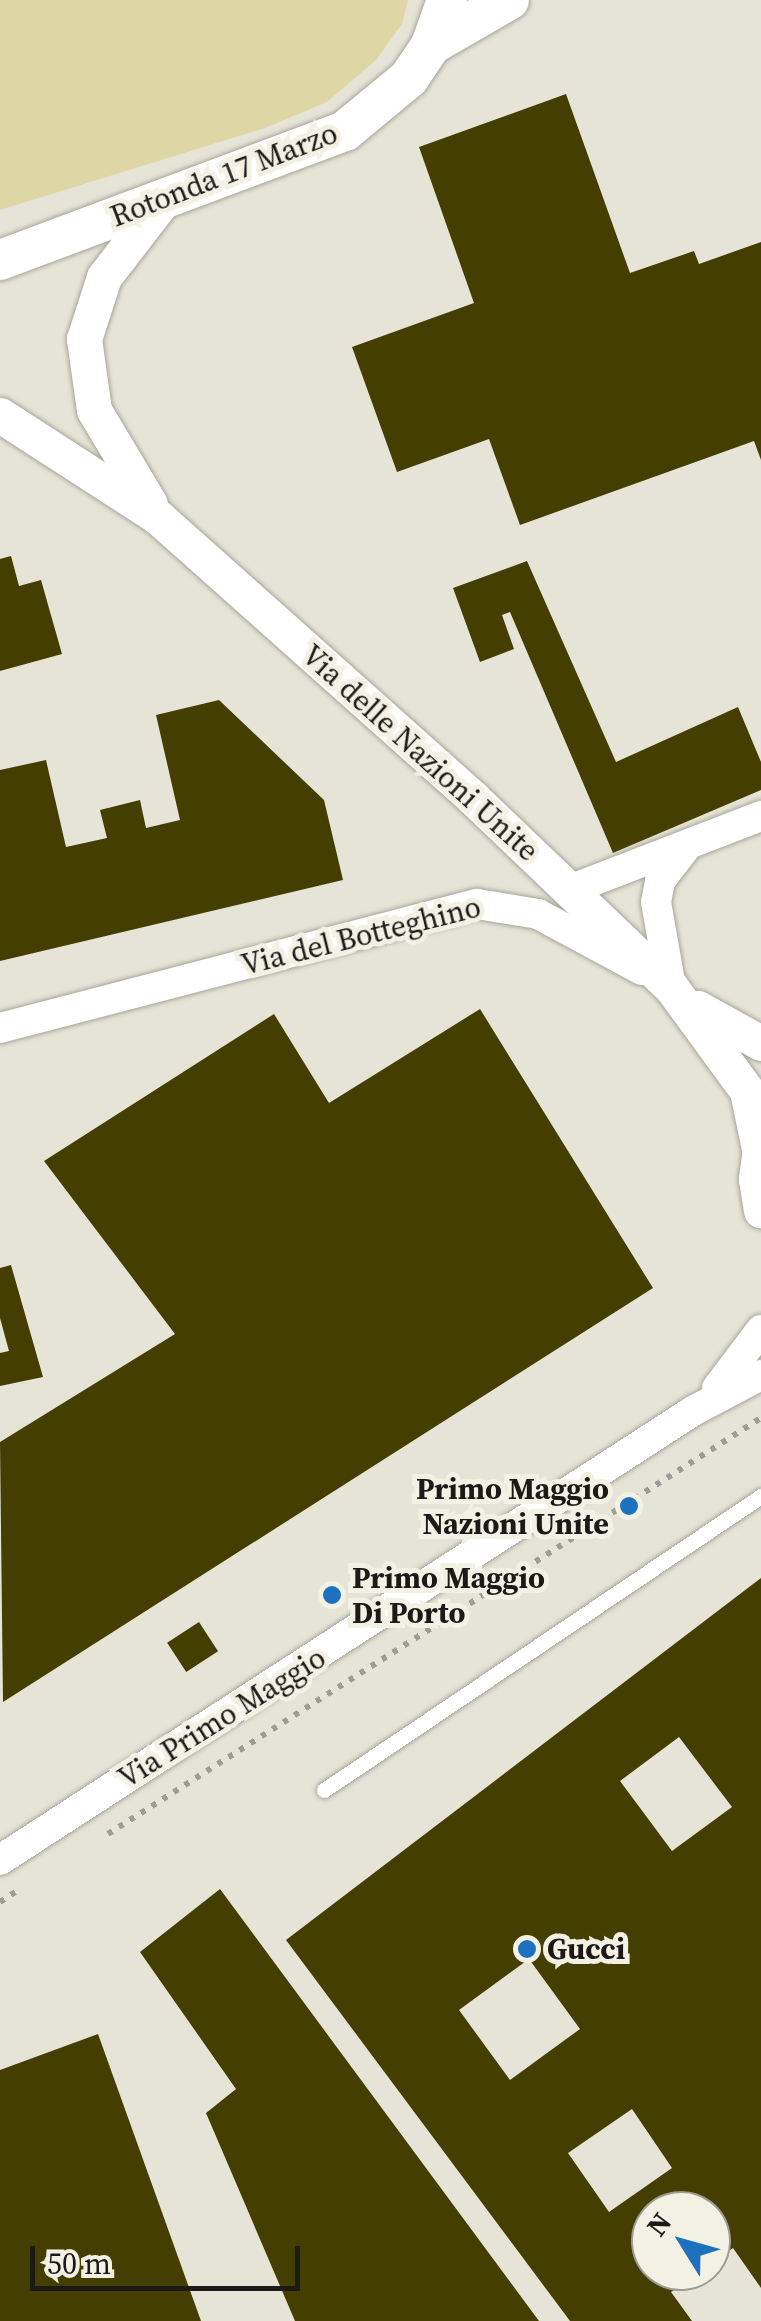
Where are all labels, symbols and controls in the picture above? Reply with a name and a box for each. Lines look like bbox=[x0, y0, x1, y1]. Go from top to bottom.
street label: Rotonda 17 Marzo bbox=[105, 115, 343, 235]
street label: Via delle Nazioni Unite bbox=[294, 637, 546, 869]
street label: Via del Botteghino bbox=[238, 889, 484, 983]
place label: Primo Maggio Nazioni Unite bbox=[416, 1471, 609, 1542]
marker: Primo Maggio Nazioni Unite bbox=[618, 1495, 640, 1517]
place label: Primo Maggio Di Porto bbox=[352, 1560, 545, 1630]
marker: Primo Maggio Di Porto bbox=[321, 1584, 343, 1606]
street label: Via Primo Maggio bbox=[112, 1640, 332, 1796]
place label: Gucci bbox=[547, 1931, 625, 1967]
marker: Gucci bbox=[516, 1938, 538, 1960]
north arrow bbox=[631, 2191, 731, 2291]
text: N bbox=[637, 2205, 680, 2244]
scale bar bbox=[35, 2226, 305, 2288]
text: 50 m bbox=[47, 2243, 111, 2284]

